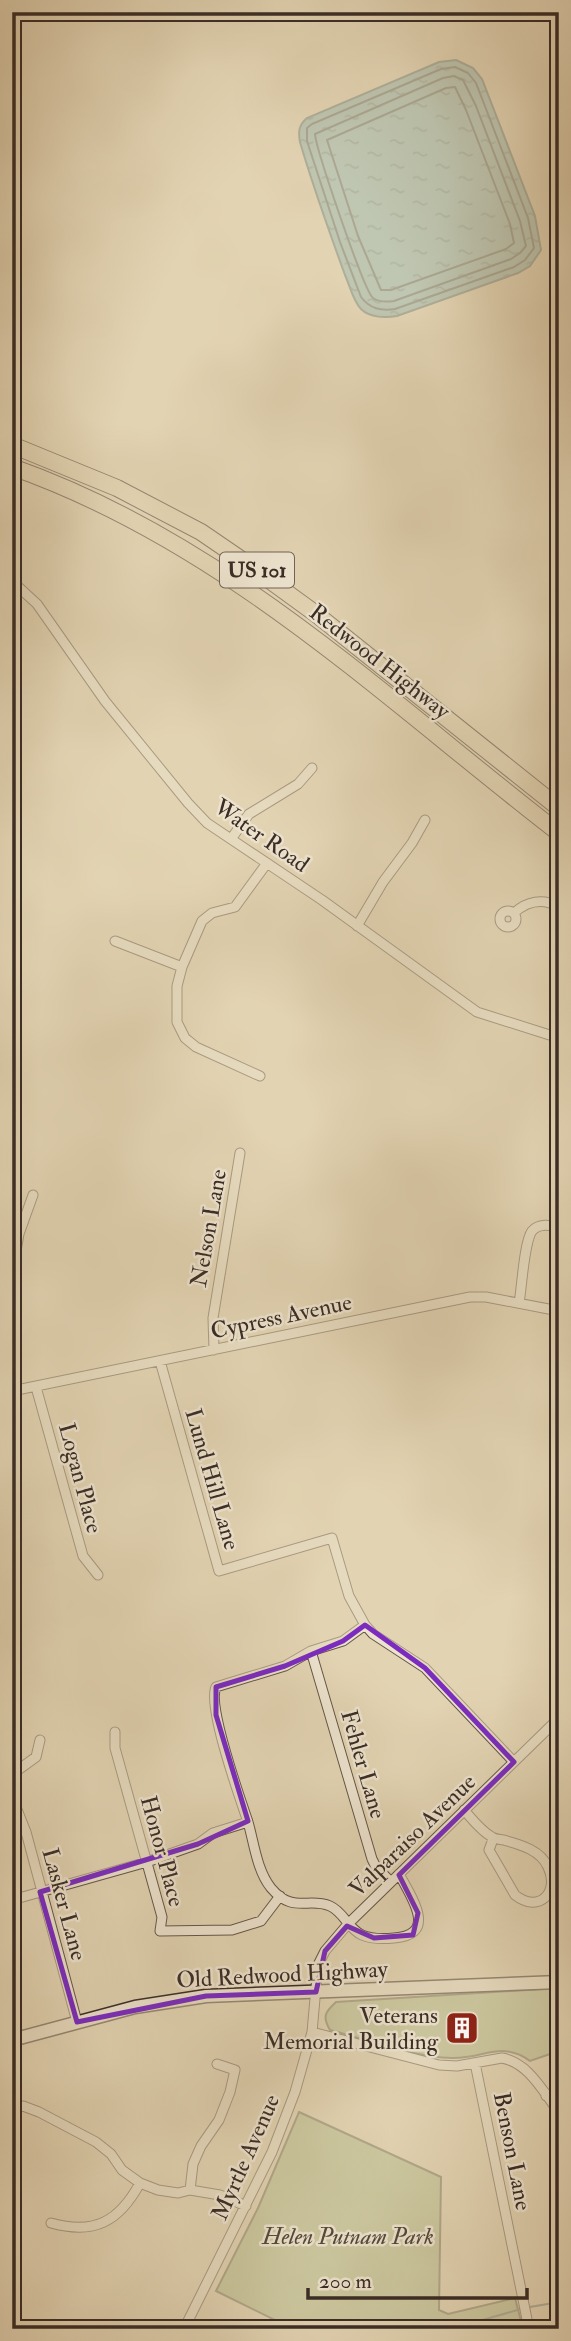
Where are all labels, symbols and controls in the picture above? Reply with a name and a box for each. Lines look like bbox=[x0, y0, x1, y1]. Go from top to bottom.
road number: US 101 bbox=[220, 552, 294, 588]
street label: Redwood Highway bbox=[303, 597, 457, 726]
street label: Water Road bbox=[208, 792, 315, 879]
street label: Nelson Lane bbox=[184, 1167, 233, 1289]
street label: Cypress Avenue bbox=[208, 1287, 355, 1347]
street label: Lund Hill Lane bbox=[178, 1405, 247, 1554]
street label: Logan Place bbox=[52, 1420, 109, 1537]
street label: Fehler Lane bbox=[334, 1706, 393, 1822]
street label: Valparaiso Avenue bbox=[343, 1767, 483, 1904]
street label: Honor Place bbox=[134, 1793, 191, 1910]
street label: Lasker Lane bbox=[36, 1845, 94, 1964]
street label: Old Redwood Highway bbox=[176, 1954, 389, 1995]
place label: Veterans Memorial Building bbox=[263, 2001, 439, 2056]
building icon: Veterans Memorial Building bbox=[443, 2009, 481, 2047]
street label: Myrtle Avenue bbox=[205, 2089, 286, 2225]
street label: Benson Lane bbox=[487, 2090, 538, 2213]
park label: Helen Putnam Park bbox=[261, 2222, 434, 2251]
scale bar bbox=[308, 2257, 527, 2301]
text: 200 m bbox=[319, 2268, 372, 2295]

